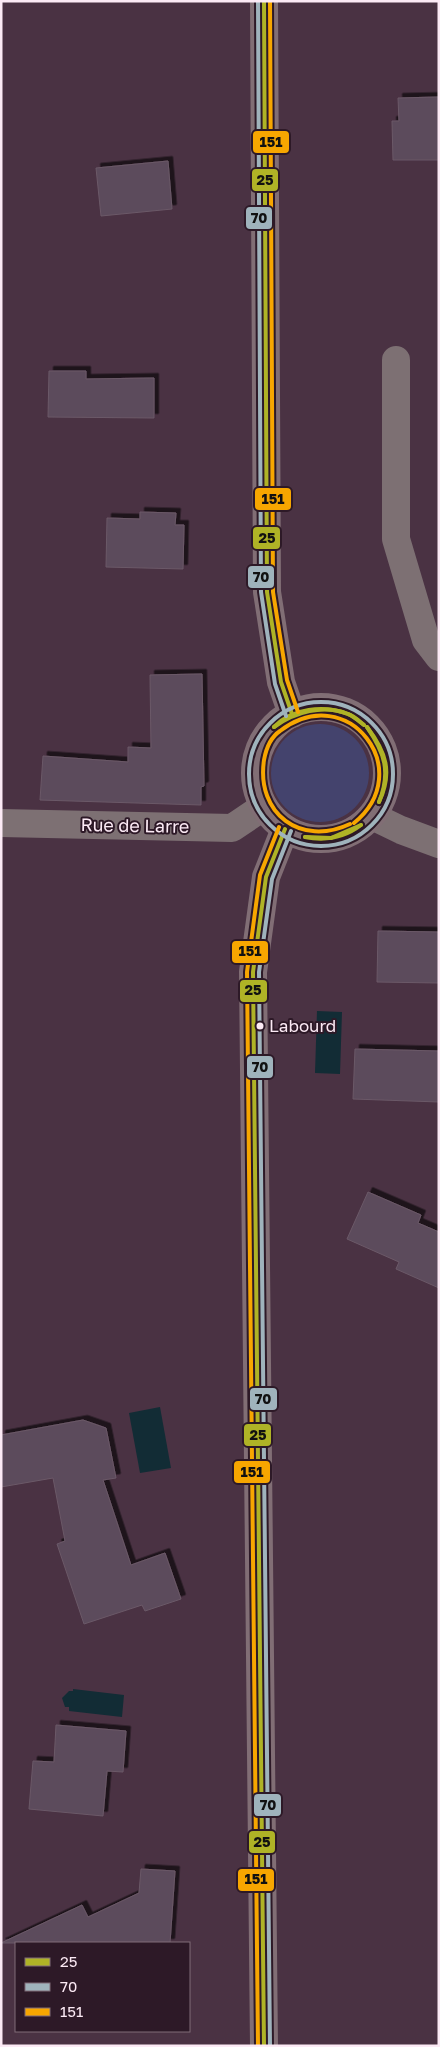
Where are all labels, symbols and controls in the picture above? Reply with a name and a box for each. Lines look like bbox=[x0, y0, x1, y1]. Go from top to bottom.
line badge: 151 bbox=[252, 130, 290, 154]
text: 151 bbox=[260, 133, 282, 150]
line badge: 25 bbox=[251, 168, 279, 192]
text: 25 bbox=[256, 171, 274, 188]
line badge: 70 bbox=[245, 206, 273, 230]
text: 70 bbox=[251, 209, 267, 226]
line badge: 151 bbox=[254, 487, 292, 511]
text: 151 bbox=[262, 490, 284, 507]
line badge: 25 bbox=[252, 526, 281, 550]
text: 25 bbox=[258, 529, 276, 546]
line badge: 70 bbox=[247, 565, 275, 589]
text: 70 bbox=[253, 568, 269, 585]
street label: Rue de Larre bbox=[81, 813, 190, 837]
line badge: 151 bbox=[231, 940, 269, 964]
text: 151 bbox=[239, 942, 261, 959]
line badge: 25 bbox=[239, 979, 268, 1003]
text: 25 bbox=[244, 981, 262, 998]
place label: Labourd bbox=[269, 1015, 336, 1036]
marker: Labourd bbox=[255, 1021, 265, 1031]
line badge: 70 bbox=[246, 1055, 274, 1079]
text: 70 bbox=[252, 1058, 268, 1075]
line badge: 70 bbox=[249, 1387, 278, 1411]
text: 70 bbox=[255, 1390, 271, 1407]
line badge: 25 bbox=[243, 1423, 272, 1447]
text: 25 bbox=[249, 1426, 267, 1443]
line badge: 151 bbox=[233, 1460, 271, 1484]
text: 151 bbox=[241, 1463, 263, 1480]
line badge: 70 bbox=[253, 1793, 282, 1817]
text: 70 bbox=[260, 1796, 276, 1813]
line badge: 25 bbox=[248, 1830, 276, 1854]
text: 25 bbox=[253, 1833, 271, 1850]
line badge: 151 bbox=[237, 1868, 275, 1892]
text: 151 bbox=[245, 1870, 267, 1887]
legend bbox=[15, 1942, 190, 2032]
text: 25 bbox=[60, 1952, 77, 1970]
text: 70 bbox=[60, 1977, 77, 1995]
text: 151 bbox=[60, 2002, 83, 2020]

